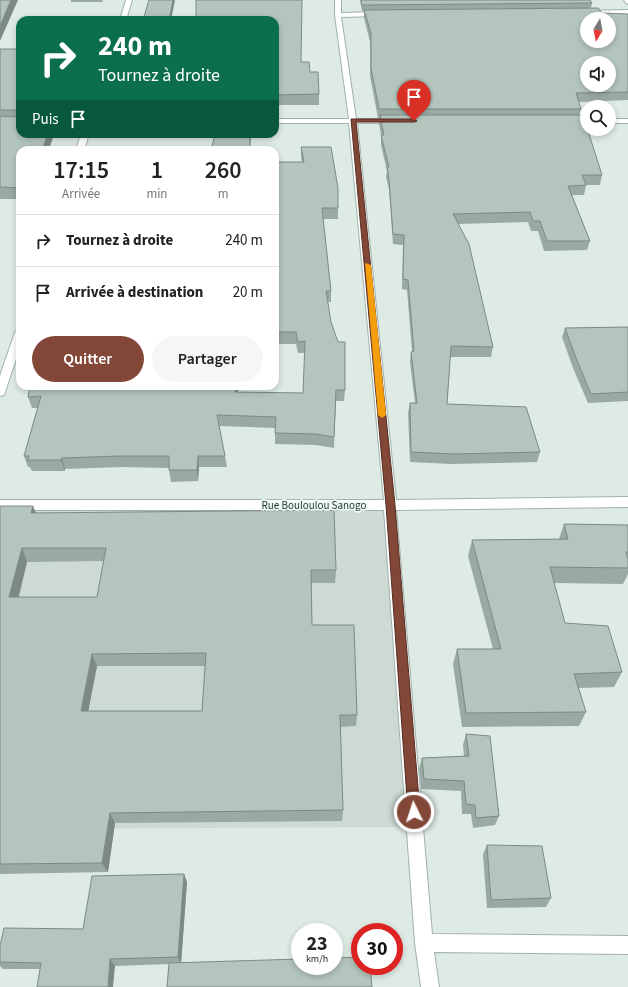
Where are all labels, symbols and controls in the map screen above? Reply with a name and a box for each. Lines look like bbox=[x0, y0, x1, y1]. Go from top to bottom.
north arrow bbox=[580, 12, 616, 48]
map controls bbox=[580, 12, 616, 136]
text: 240 m bbox=[98, 26, 172, 66]
icon: right bbox=[32, 32, 84, 84]
button: sound bbox=[580, 56, 616, 92]
text: Tournez à droite bbox=[98, 63, 220, 88]
pin bbox=[397, 80, 431, 121]
icon: arrive bbox=[403, 86, 425, 108]
button: search bbox=[580, 100, 616, 136]
icon: arrive bbox=[67, 108, 89, 130]
text: Puis bbox=[32, 109, 59, 130]
text: 17:15 bbox=[53, 153, 109, 188]
text: 1 bbox=[151, 153, 163, 188]
text: 260 bbox=[205, 153, 242, 188]
text: Arrivée bbox=[62, 185, 100, 203]
text: min bbox=[146, 185, 167, 203]
text: m bbox=[218, 185, 229, 203]
icon: right bbox=[32, 230, 54, 252]
text: Tournez à droite bbox=[66, 230, 173, 251]
text: 240 m bbox=[225, 230, 263, 251]
icon: arrive bbox=[32, 282, 54, 304]
text: Arrivée à destination bbox=[66, 282, 203, 303]
text: 20 m bbox=[233, 282, 263, 303]
button: Quitter bbox=[32, 336, 144, 382]
button: Partager bbox=[152, 336, 263, 382]
street label: Rue Bouloulou Sanogo bbox=[262, 498, 366, 513]
position arrow bbox=[393, 791, 435, 833]
speed limit sign: 30 bbox=[351, 923, 403, 975]
text: 23 bbox=[306, 930, 328, 958]
text: km/h bbox=[306, 952, 328, 966]

